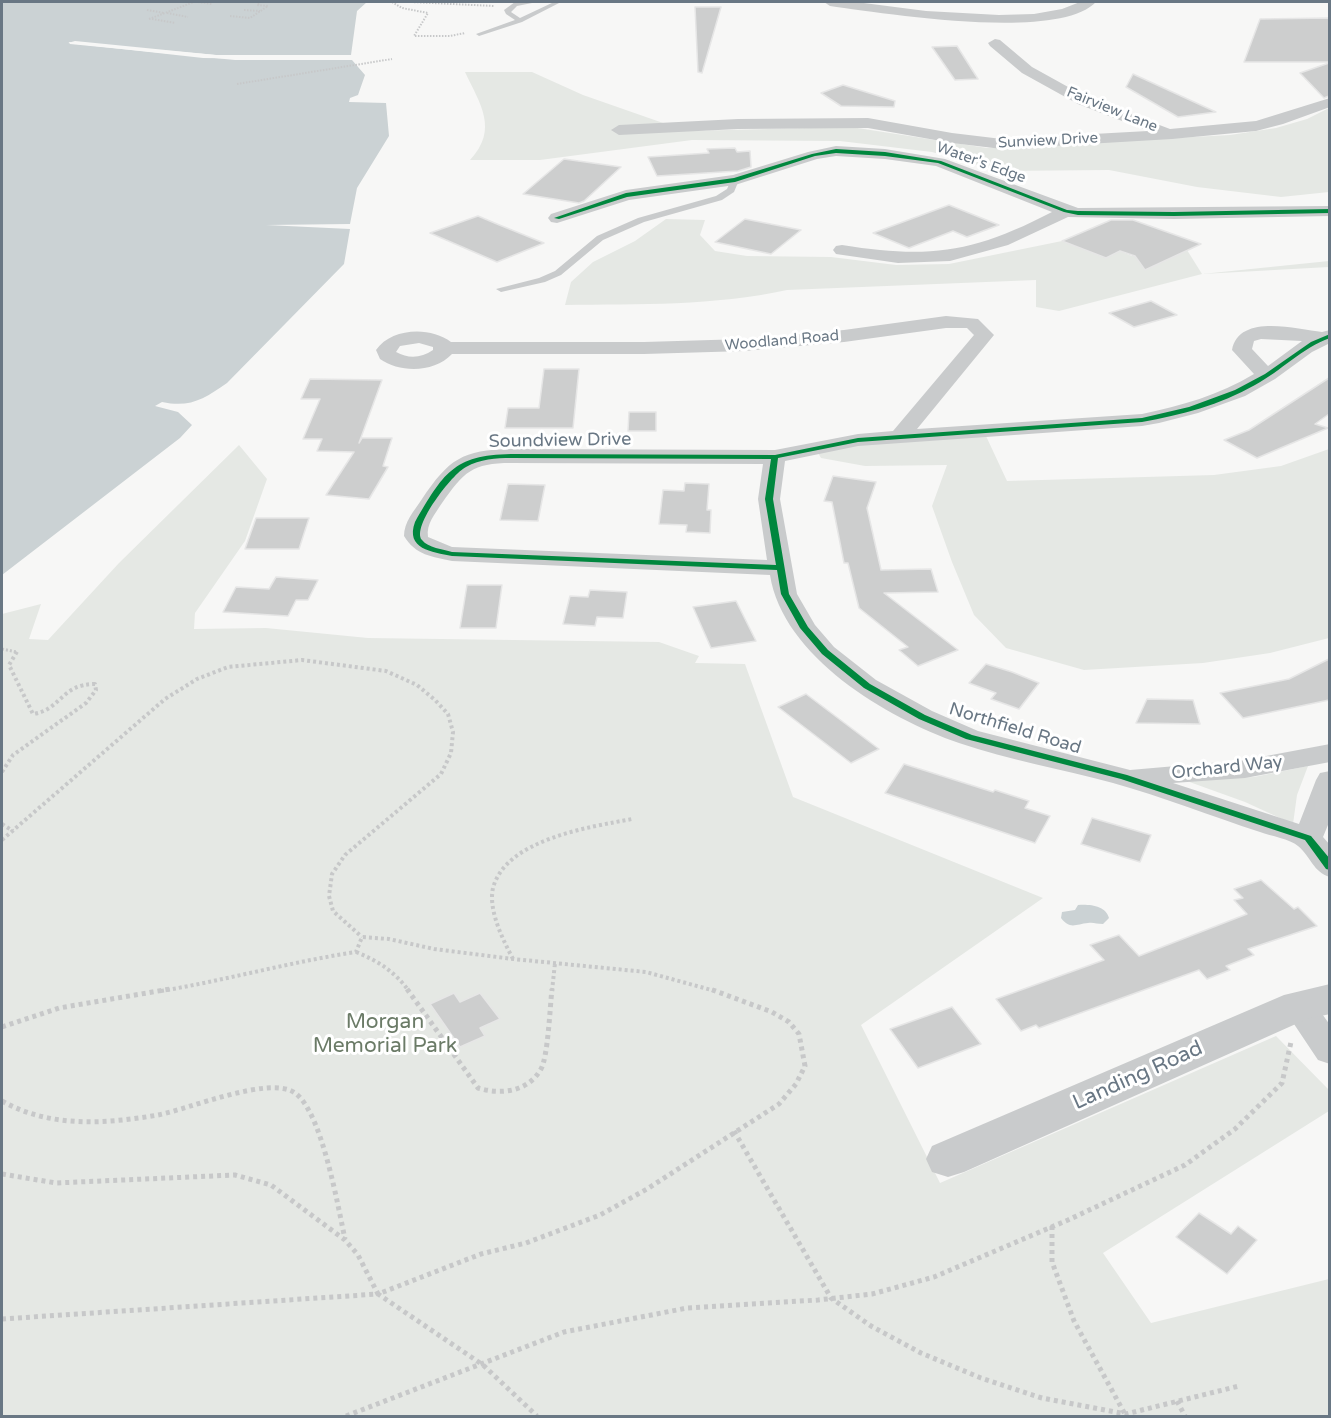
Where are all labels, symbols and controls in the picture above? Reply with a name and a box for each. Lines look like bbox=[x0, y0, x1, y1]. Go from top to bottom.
street label: Fairview Lane bbox=[1064, 84, 1160, 136]
street label: Sunview Drive bbox=[998, 129, 1098, 153]
street label: Water's Edge bbox=[934, 138, 1028, 188]
street label: Woodland Road bbox=[724, 327, 840, 355]
street label: Soundview Drive bbox=[488, 429, 632, 453]
street label: Northfield Road bbox=[946, 699, 1084, 759]
street label: Orchard Way bbox=[1170, 751, 1284, 785]
park label: Morgan Memorial Park bbox=[313, 1009, 457, 1059]
street label: Landing Road bbox=[1069, 1036, 1207, 1116]

